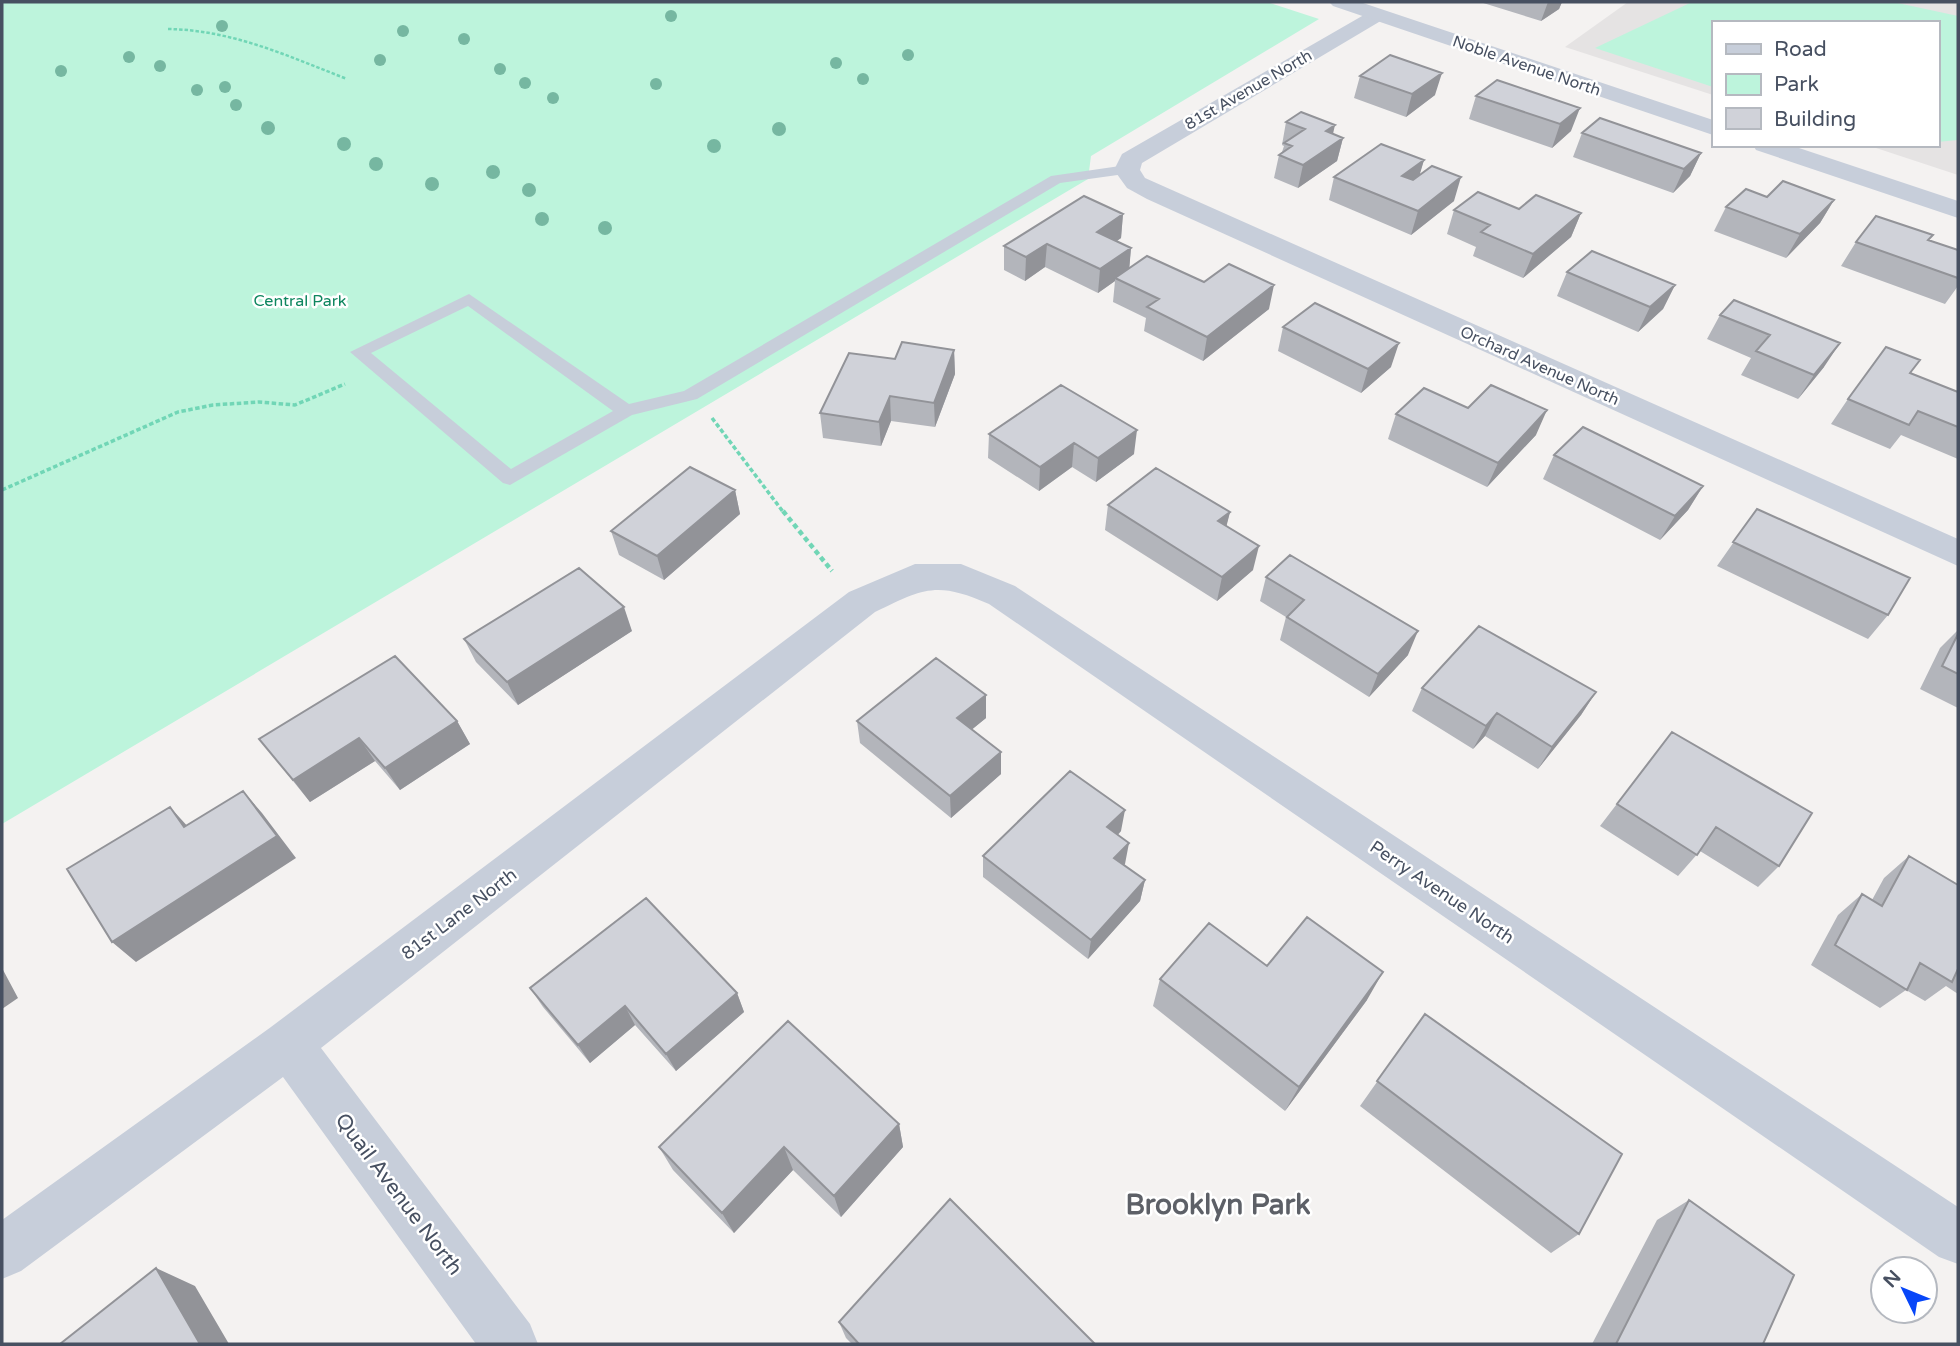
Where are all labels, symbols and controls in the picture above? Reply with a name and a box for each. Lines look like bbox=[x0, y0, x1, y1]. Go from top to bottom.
legend bbox=[1712, 21, 1939, 147]
street label: Noble Avenue North bbox=[1450, 31, 1603, 101]
text: Road bbox=[1774, 37, 1827, 62]
street label: 81st Avenue North bbox=[1181, 45, 1316, 134]
text: Park bbox=[1774, 72, 1819, 97]
text: Building bbox=[1774, 107, 1856, 132]
park label: Central Park bbox=[253, 291, 347, 311]
street label: Orchard Avenue North bbox=[1457, 322, 1622, 410]
street label: Perry Avenue North bbox=[1366, 836, 1518, 948]
street label: 81st Lane North bbox=[397, 863, 521, 965]
street label: Quail Avenue North bbox=[330, 1108, 468, 1280]
district label: Brooklyn Park bbox=[1126, 1188, 1310, 1222]
north arrow bbox=[1869, 1255, 1939, 1325]
text: N bbox=[1879, 1266, 1906, 1292]

